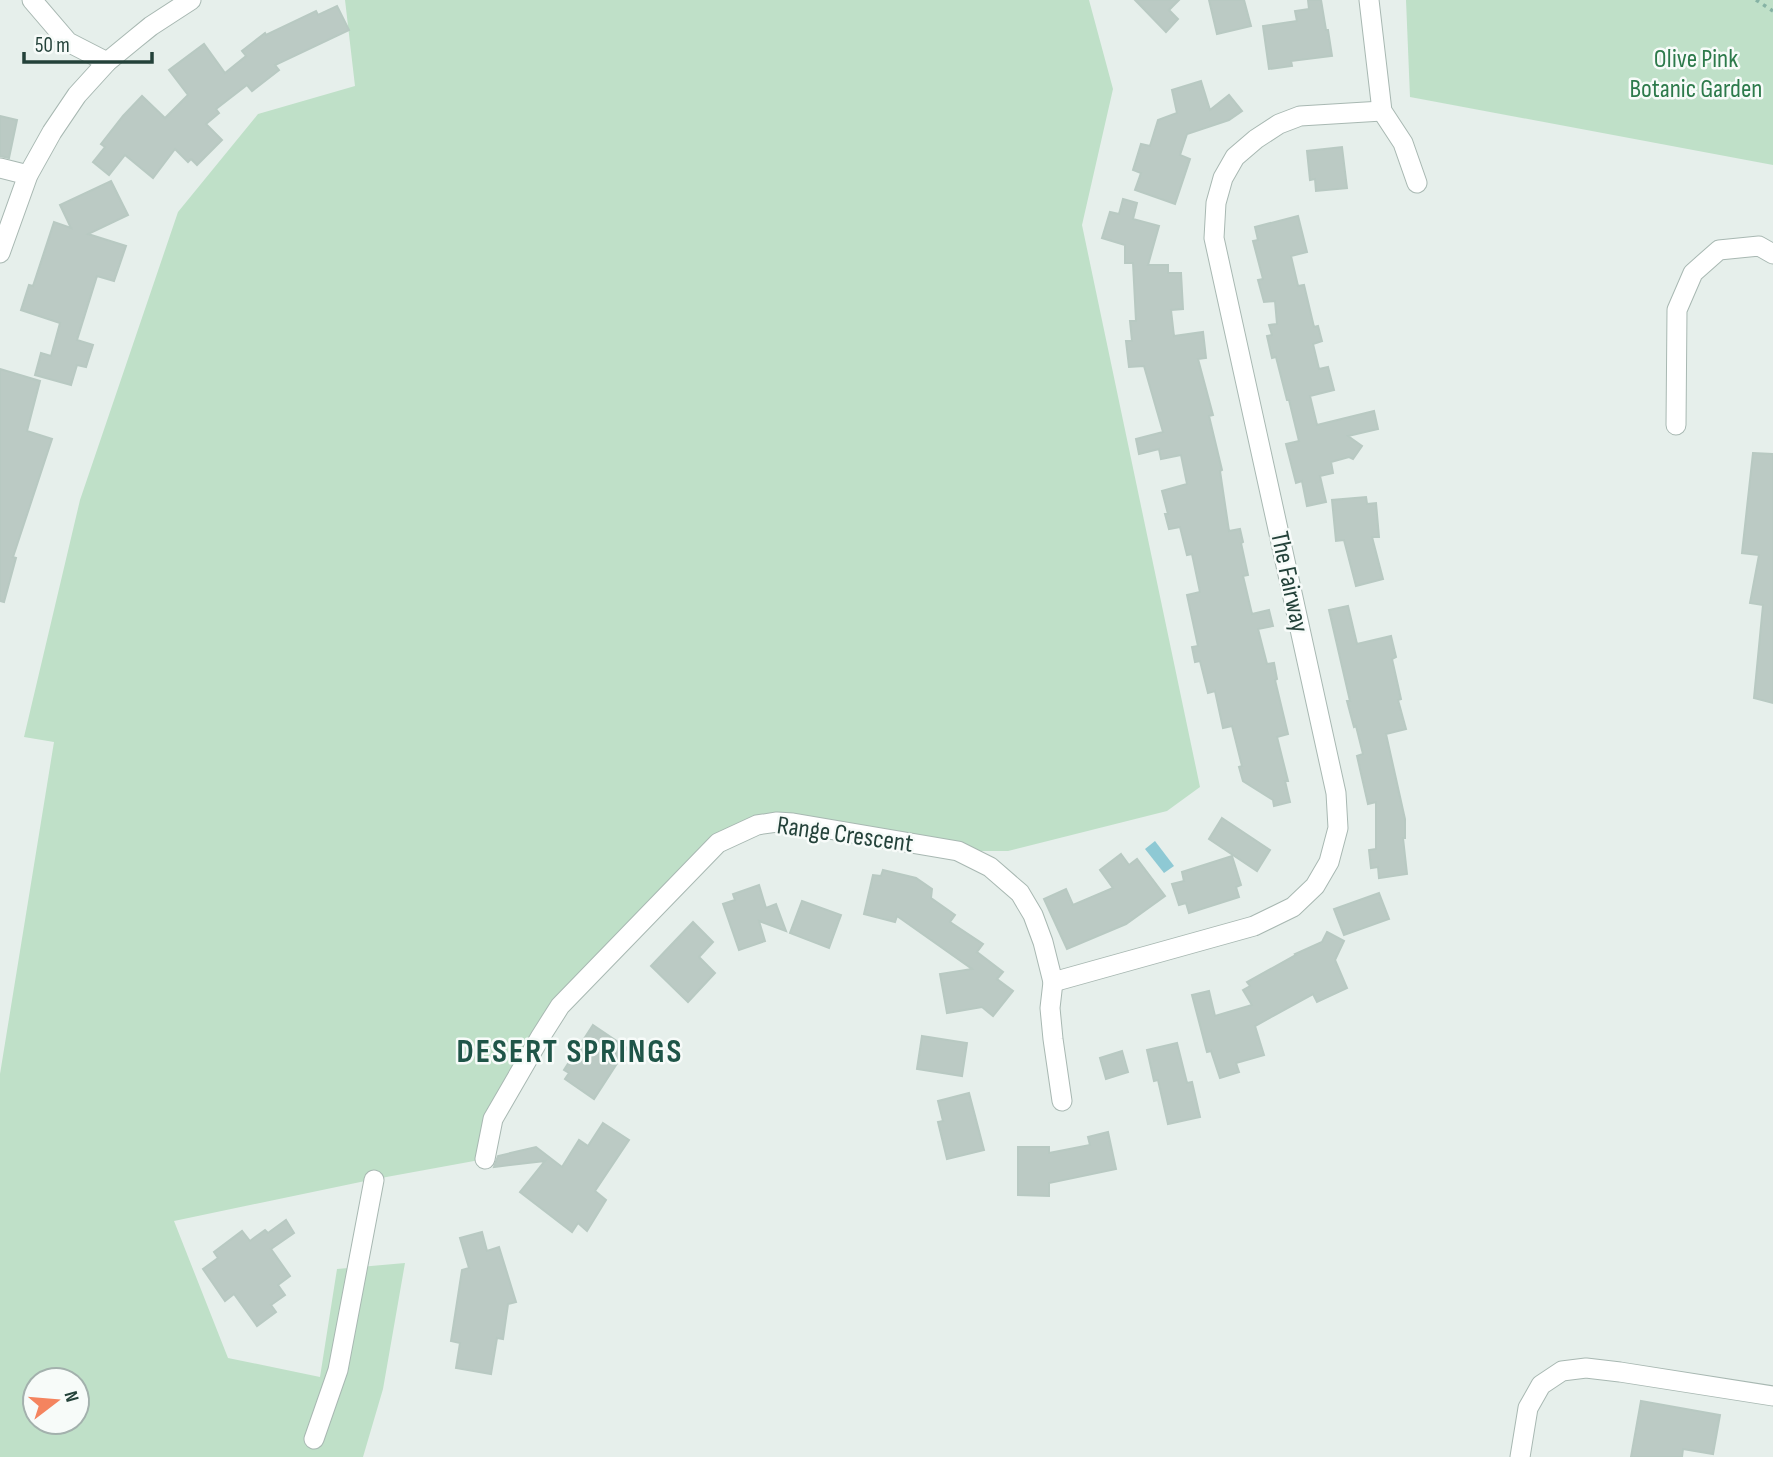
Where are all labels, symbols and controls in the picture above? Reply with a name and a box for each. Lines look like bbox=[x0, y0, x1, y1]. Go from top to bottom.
scale bar bbox=[24, 21, 152, 65]
text: 50 m bbox=[35, 33, 70, 58]
park label: Olive Pink Botanic Garden bbox=[1630, 44, 1763, 105]
street label: The Fairway bbox=[1263, 529, 1315, 635]
street label: Range Crescent bbox=[775, 810, 915, 860]
district label: DESERT SPRINGS bbox=[457, 1032, 683, 1072]
north arrow bbox=[21, 1366, 91, 1436]
text: N bbox=[58, 1389, 83, 1405]

